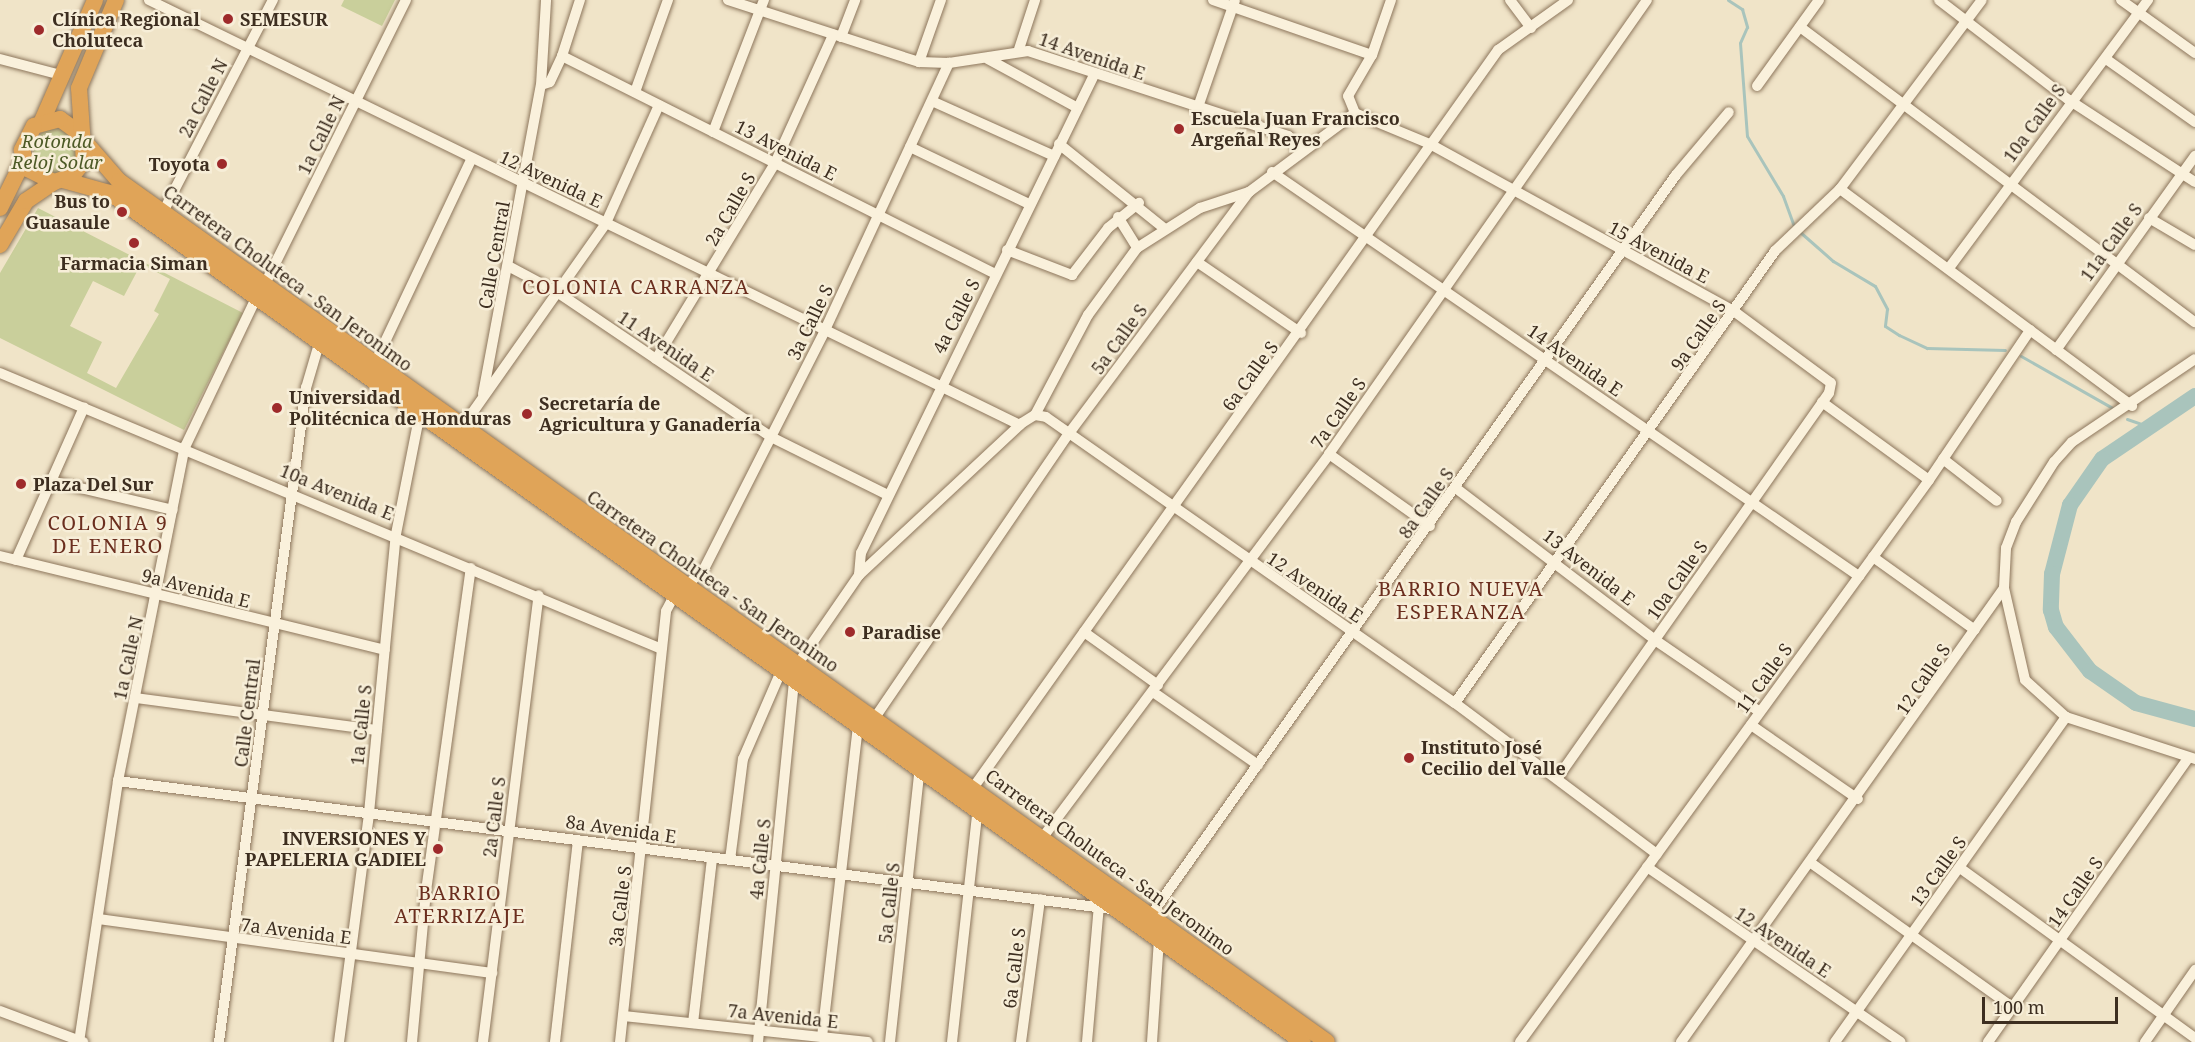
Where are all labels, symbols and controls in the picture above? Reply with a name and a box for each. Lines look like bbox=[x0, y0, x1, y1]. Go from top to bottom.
place label: SEMESUR bbox=[240, 8, 328, 30]
place label: Clínica Regional Choluteca bbox=[52, 9, 200, 52]
marker: SEMESUR bbox=[221, 12, 235, 26]
marker: Clínica Regional Choluteca bbox=[30, 21, 48, 39]
street label: 14 Avenida E bbox=[1036, 28, 1148, 84]
street label: 2a Calle N bbox=[174, 55, 232, 141]
street label: 10a Calle S bbox=[1998, 80, 2070, 166]
street label: 1a Calle N bbox=[293, 92, 349, 178]
place label: Escuela Juan Francisco Argeñal Reyes bbox=[1191, 108, 1400, 150]
street label: 13 Avenida E bbox=[732, 115, 840, 185]
marker: Escuela Juan Francisco Argeñal Reyes bbox=[1172, 122, 1186, 136]
park label: Rotonda Reloj Solar bbox=[12, 131, 102, 174]
street label: 12 Avenida E bbox=[496, 146, 606, 212]
place label: Toyota bbox=[149, 153, 210, 175]
marker: Toyota bbox=[215, 157, 229, 171]
street label: 2a Calle S bbox=[700, 168, 760, 250]
street label: Carretera Choluteca - San Jeronimo bbox=[159, 180, 417, 376]
place label: Bus to Guasaule bbox=[25, 191, 110, 234]
street label: Calle Central bbox=[474, 199, 514, 311]
street label: 11a Calle S bbox=[2075, 199, 2147, 285]
marker: Bus to Guasaule bbox=[115, 205, 129, 219]
street label: 15 Avenida E bbox=[1605, 216, 1713, 288]
marker: Farmacia Siman bbox=[127, 236, 141, 250]
place label: Farmacia Siman bbox=[60, 252, 208, 274]
district label: COLONIA CARRANZA bbox=[522, 274, 750, 298]
street label: 4a Calle S bbox=[928, 275, 984, 357]
street label: 3a Calle S bbox=[782, 281, 838, 363]
street label: 9a Calle S bbox=[1666, 295, 1730, 375]
street label: 5a Calle S bbox=[1086, 300, 1152, 378]
street label: 11 Avenida E bbox=[614, 306, 718, 386]
street label: 14 Avenida E bbox=[1523, 319, 1627, 401]
street label: 6a Calle S bbox=[1217, 337, 1283, 415]
street label: 7a Calle S bbox=[1306, 373, 1370, 453]
place label: Universidad Politécnica de Honduras bbox=[289, 387, 511, 430]
place label: Secretaría de Agricultura y Ganadería bbox=[539, 393, 761, 436]
marker: Universidad Politécnica de Honduras bbox=[270, 401, 284, 415]
marker: Secretaría de Agricultura y Ganadería bbox=[520, 407, 534, 421]
street label: 10a Avenida E bbox=[277, 459, 397, 525]
street label: 8a Calle S bbox=[1394, 463, 1458, 543]
place label: Plaza Del Sur bbox=[33, 473, 154, 495]
marker: Plaza Del Sur bbox=[14, 477, 28, 491]
street label: Carretera Choluteca - San Jeronimo bbox=[583, 485, 843, 677]
district label: COLONIA 9 DE ENERO bbox=[48, 510, 168, 557]
street label: 13 Avenida E bbox=[1539, 524, 1639, 610]
street label: 10a Calle S bbox=[1642, 536, 1712, 624]
street label: 12 Avenida E bbox=[1263, 547, 1367, 627]
street label: 9a Avenida E bbox=[140, 564, 252, 612]
district label: BARRIO NUEVA ESPERANZA bbox=[1378, 576, 1544, 623]
street label: 1a Calle N bbox=[109, 614, 147, 702]
place label: Paradise bbox=[862, 621, 941, 643]
marker: Paradise bbox=[843, 625, 857, 639]
street label: 11 Calle S bbox=[1731, 639, 1797, 717]
street label: 12 Calle S bbox=[1891, 639, 1955, 719]
street label: Calle Central bbox=[230, 658, 264, 768]
street label: 1a Calle S bbox=[346, 683, 376, 767]
place label: Instituto José Cecilio del Valle bbox=[1421, 737, 1566, 780]
marker: Instituto José Cecilio del Valle bbox=[1402, 751, 1416, 765]
street label: Carretera Choluteca - San Jeronimo bbox=[981, 764, 1239, 960]
street label: 2a Calle S bbox=[478, 775, 510, 859]
street label: 8a Avenida E bbox=[565, 811, 677, 847]
street label: 4a Calle S bbox=[745, 817, 775, 901]
place label: INVERSIONES Y PAPELERIA GADIEL bbox=[245, 828, 426, 870]
street label: 13 Calle S bbox=[1905, 832, 1971, 910]
marker: INVERSIONES Y PAPELERIA GADIEL bbox=[431, 842, 445, 856]
street label: 14 Calle S bbox=[2043, 853, 2107, 931]
street label: 5a Calle S bbox=[874, 861, 904, 945]
street label: 3a Calle S bbox=[604, 864, 636, 948]
district label: BARRIO ATERRIZAJE bbox=[394, 880, 526, 927]
street label: 12 Avenida E bbox=[1731, 902, 1835, 982]
street label: 7a Avenida E bbox=[240, 914, 352, 948]
street label: 6a Calle S bbox=[998, 926, 1030, 1010]
scale bar bbox=[1985, 985, 2122, 1023]
text: 100 m bbox=[1993, 995, 2045, 1019]
street label: 7a Avenida E bbox=[727, 999, 839, 1033]

